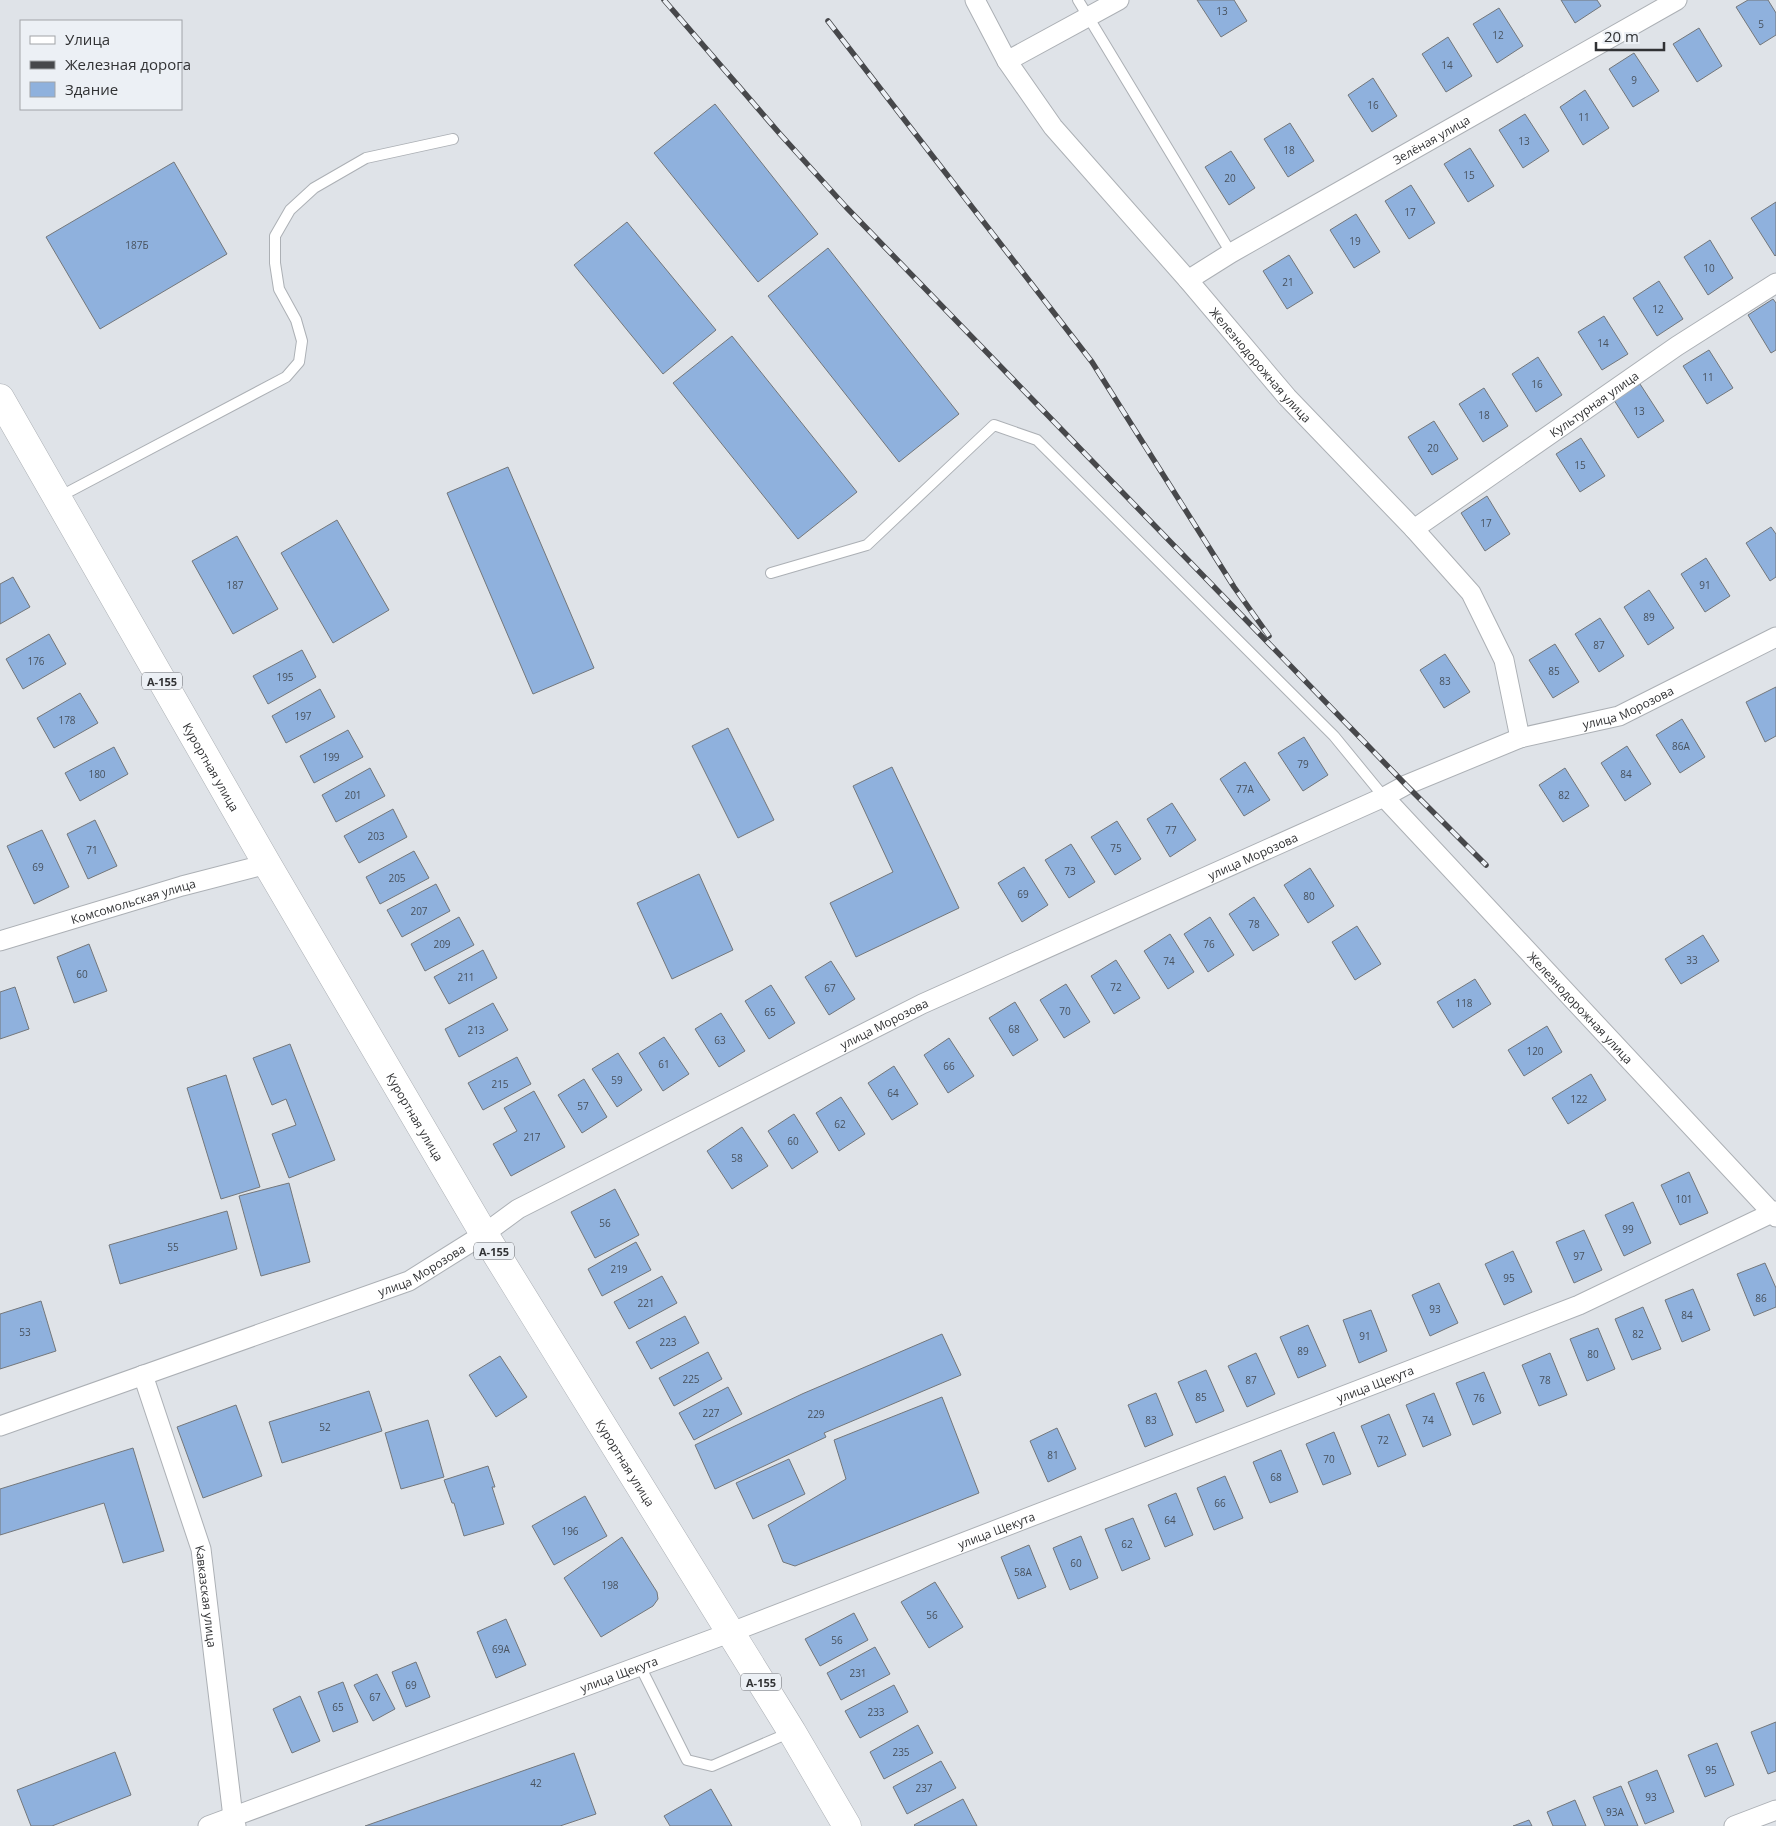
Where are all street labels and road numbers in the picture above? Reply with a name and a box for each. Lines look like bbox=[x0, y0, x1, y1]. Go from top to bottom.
street label: Зелёная улица bbox=[1390, 111, 1473, 168]
street label: Железнодорожная улица bbox=[1206, 303, 1315, 426]
street label: Культурная улица bbox=[1546, 367, 1642, 441]
road number: А-155 bbox=[142, 672, 182, 689]
street label: улица Морозова bbox=[1581, 682, 1676, 732]
street label: Курортная улица bbox=[179, 719, 243, 814]
street label: улица Морозова bbox=[1205, 828, 1300, 883]
street label: Комсомольская улица bbox=[69, 874, 197, 928]
street label: Железнодорожная улица bbox=[1524, 948, 1637, 1067]
street label: улица Морозова bbox=[837, 994, 931, 1053]
street label: Курортная улица bbox=[383, 1069, 448, 1164]
street label: улица Морозова bbox=[376, 1240, 468, 1300]
road number: А-155 bbox=[474, 1242, 514, 1260]
street label: улица Щекута bbox=[1334, 1361, 1416, 1406]
street label: Курортная улица bbox=[592, 1416, 659, 1510]
street label: улица Щекута bbox=[955, 1507, 1037, 1553]
street label: Кавказская улица bbox=[192, 1543, 221, 1648]
street label: улица Щекута bbox=[578, 1652, 660, 1696]
road number: А-155 bbox=[741, 1674, 781, 1690]

